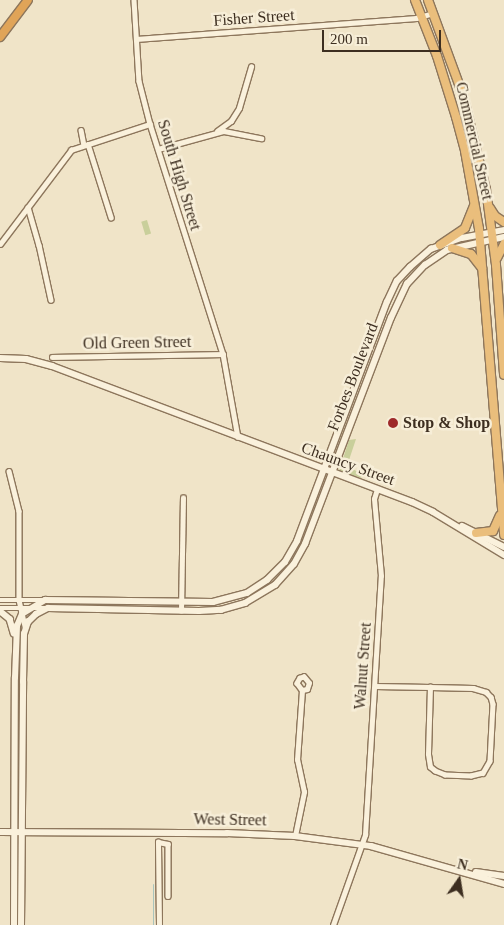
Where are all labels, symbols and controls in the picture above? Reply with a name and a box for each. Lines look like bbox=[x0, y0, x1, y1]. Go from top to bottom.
street label: Fisher Street bbox=[213, 6, 295, 30]
scale bar bbox=[324, 20, 443, 52]
text: 200 m bbox=[330, 31, 368, 47]
street label: Commercial Street bbox=[451, 80, 497, 202]
street label: South High Street bbox=[153, 117, 205, 233]
street label: Forbes Boulevard bbox=[324, 320, 382, 434]
street label: Old Green Street bbox=[83, 332, 191, 354]
place label: Stop & Shop bbox=[403, 413, 490, 433]
marker: Stop & Shop bbox=[387, 417, 399, 429]
street label: Chauncy Street bbox=[299, 438, 397, 490]
street label: Walnut Street bbox=[350, 622, 376, 710]
street label: West Street bbox=[193, 810, 267, 830]
north arrow bbox=[434, 855, 484, 905]
text: N bbox=[456, 856, 469, 873]

